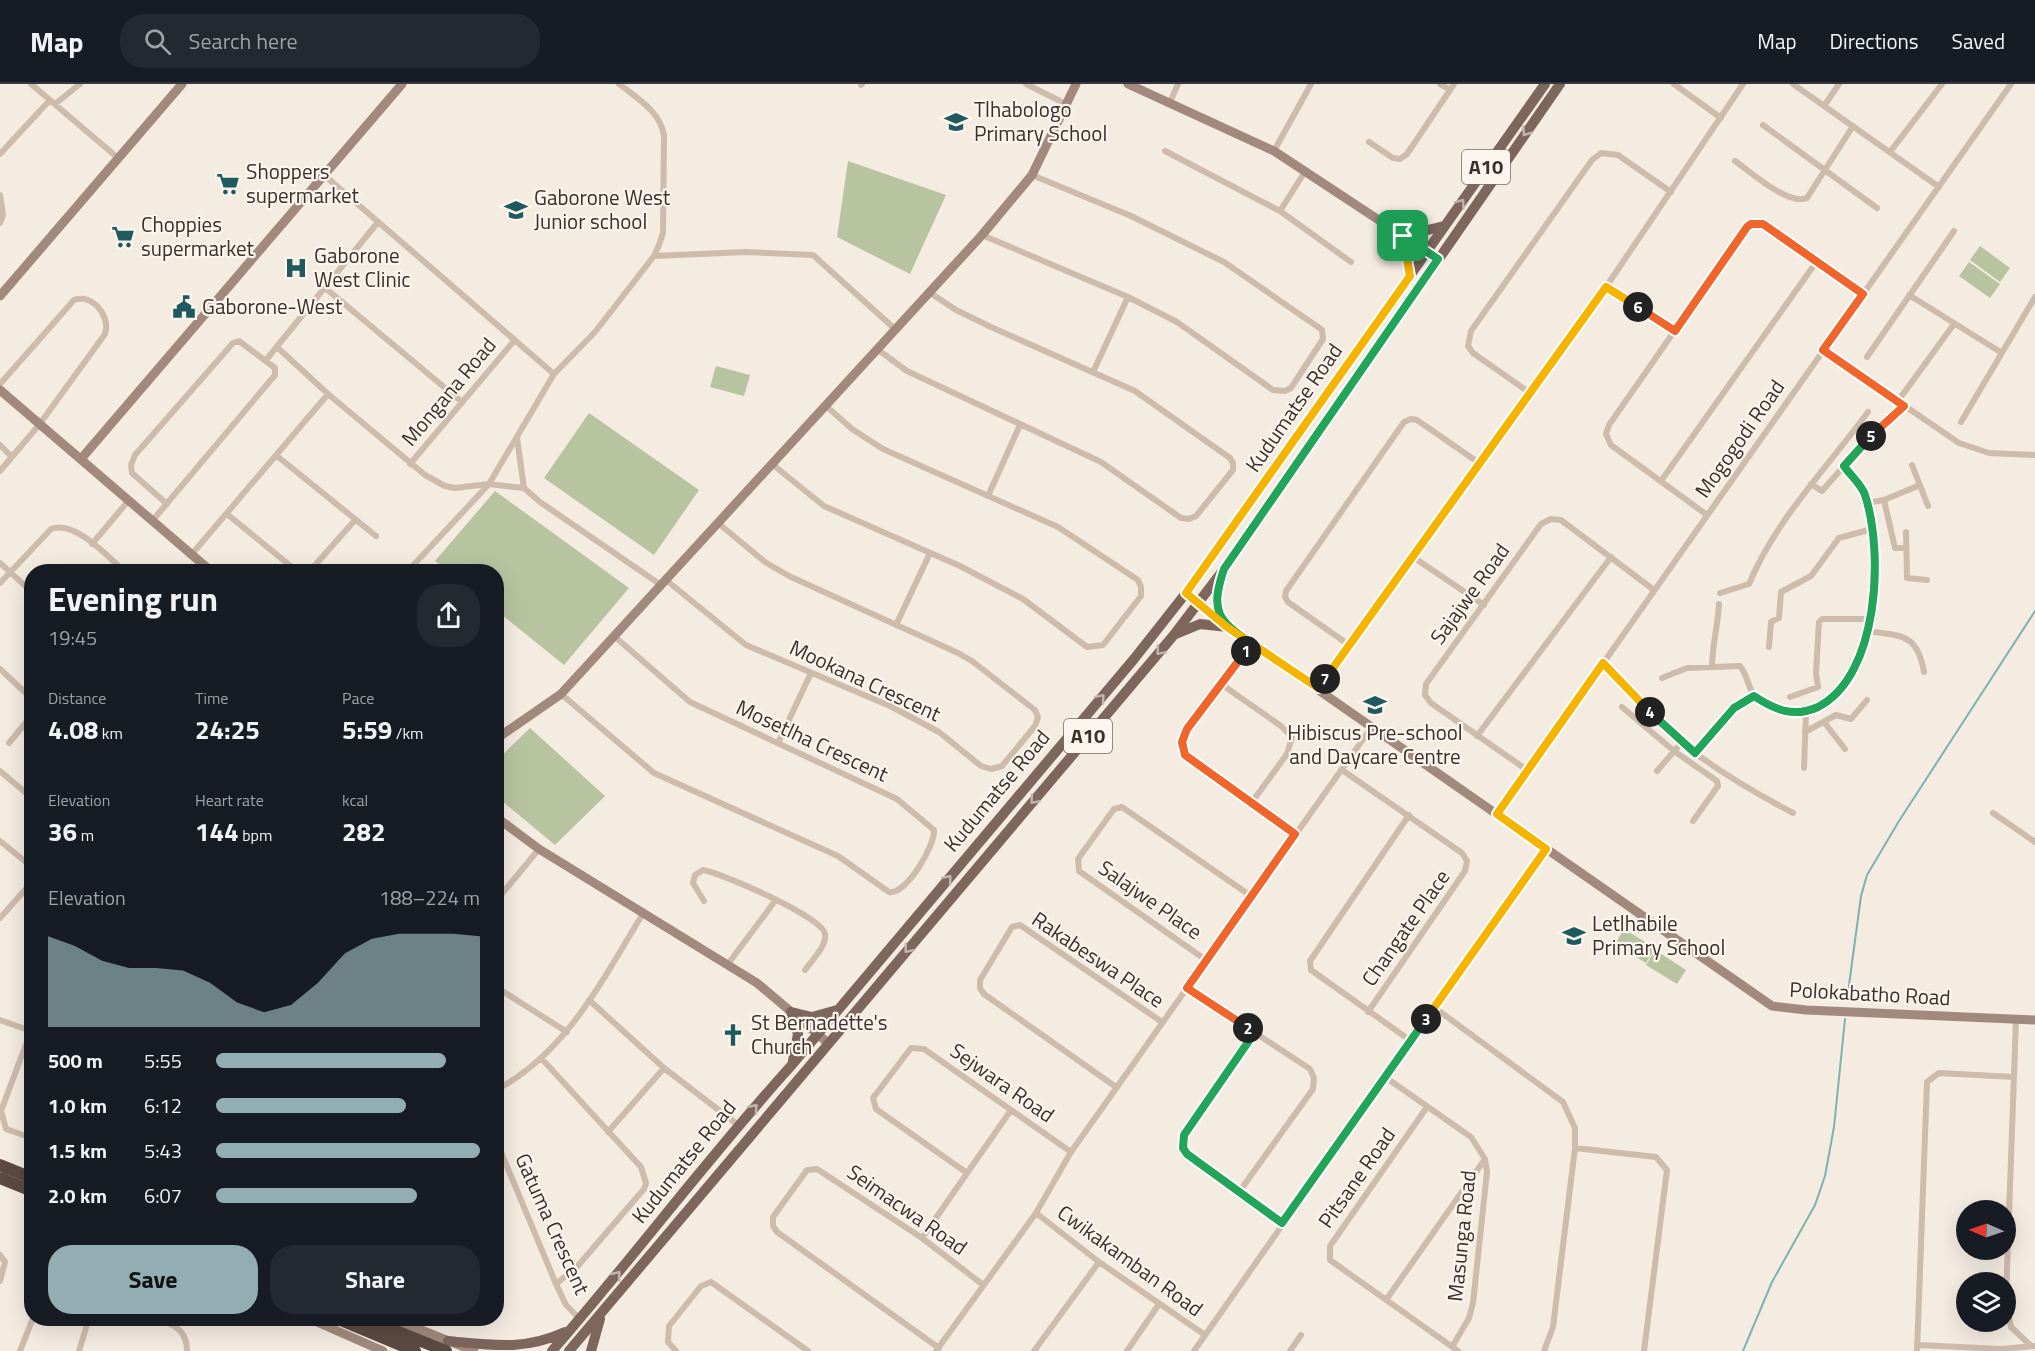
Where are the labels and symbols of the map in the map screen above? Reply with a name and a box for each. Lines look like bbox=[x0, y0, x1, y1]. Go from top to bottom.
place label: Tlhabologo Primary School bbox=[974, 93, 1107, 149]
school or university icon: Tlhabologo Primary School bbox=[943, 109, 969, 135]
one-way arrow bbox=[1522, 125, 1533, 136]
road number: A10 bbox=[1462, 150, 1510, 184]
place label: Shoppers supermarket bbox=[246, 155, 360, 211]
supermarket icon: Shoppers supermarket bbox=[215, 171, 241, 197]
place label: Gaborone West Junior school bbox=[534, 181, 671, 237]
school or university icon: Gaborone West Junior school bbox=[503, 197, 529, 223]
one-way arrow bbox=[1453, 198, 1464, 209]
place label: Choppies supermarket bbox=[141, 208, 255, 264]
pin bbox=[1377, 210, 1428, 261]
supermarket icon: Choppies supermarket bbox=[110, 224, 136, 250]
place label: Gaborone West Clinic bbox=[314, 239, 410, 295]
hospital icon: Gaborone West Clinic bbox=[283, 255, 309, 281]
place label: Gaborone-West bbox=[202, 290, 343, 322]
pin: 6 bbox=[1623, 292, 1653, 322]
public building icon: Gaborone-West bbox=[171, 294, 197, 320]
street label: Mongana Road bbox=[393, 330, 503, 453]
street label: Kudumatse Road bbox=[1237, 336, 1350, 478]
street label: Mogogodi Road bbox=[1686, 373, 1792, 504]
pin: 5 bbox=[1856, 421, 1886, 451]
street label: Sajajwe Road bbox=[1422, 536, 1517, 651]
street label: Mookana Crescent bbox=[785, 631, 947, 729]
pin: 1 bbox=[1231, 636, 1261, 666]
one-way arrow bbox=[1156, 644, 1167, 655]
pin: 7 bbox=[1310, 664, 1340, 694]
street label: Mosetlha Crescent bbox=[731, 691, 894, 790]
school or university icon: Hibiscus Pre-school and Daycare Centre bbox=[1362, 692, 1388, 718]
one-way arrow bbox=[1094, 694, 1105, 705]
pin: 4 bbox=[1635, 697, 1665, 727]
place label: Hibiscus Pre-school and Daycare Centre bbox=[1287, 716, 1463, 772]
road number: A10 bbox=[1064, 719, 1112, 753]
street label: Kudumatse Road bbox=[935, 722, 1057, 858]
one-way arrow bbox=[1030, 793, 1041, 804]
street label: Salajwe Place bbox=[1092, 852, 1209, 947]
street label: Changate Place bbox=[1353, 863, 1457, 992]
one-way arrow bbox=[941, 875, 952, 886]
street label: Rakabeswa Place bbox=[1026, 903, 1171, 1015]
place label: Letlhabile Primary School bbox=[1592, 907, 1725, 963]
school or university icon: Letlhabile Primary School bbox=[1561, 923, 1587, 949]
one-way arrow bbox=[904, 942, 915, 953]
street label: Polokabatho Road bbox=[1789, 973, 1951, 1013]
pin: 3 bbox=[1411, 1004, 1441, 1034]
place label: St Bernadette's Church bbox=[751, 1006, 888, 1062]
pin: 2 bbox=[1233, 1013, 1263, 1043]
church icon: St Bernadette's Church bbox=[720, 1022, 746, 1048]
street label: Sejwara Road bbox=[944, 1034, 1061, 1130]
street label: Kudumatse Road bbox=[623, 1093, 743, 1230]
one-way arrow bbox=[747, 1104, 758, 1114]
street label: Pitsane Road bbox=[1310, 1120, 1403, 1234]
street label: Gatuma Crescent bbox=[507, 1148, 599, 1300]
street label: Seimacwa Road bbox=[841, 1156, 974, 1263]
street label: Masunga Road bbox=[1438, 1169, 1484, 1303]
street label: Cwikakamban Road bbox=[1051, 1196, 1210, 1324]
north arrow bbox=[1956, 1200, 2016, 1260]
one-way arrow bbox=[610, 1271, 621, 1282]

